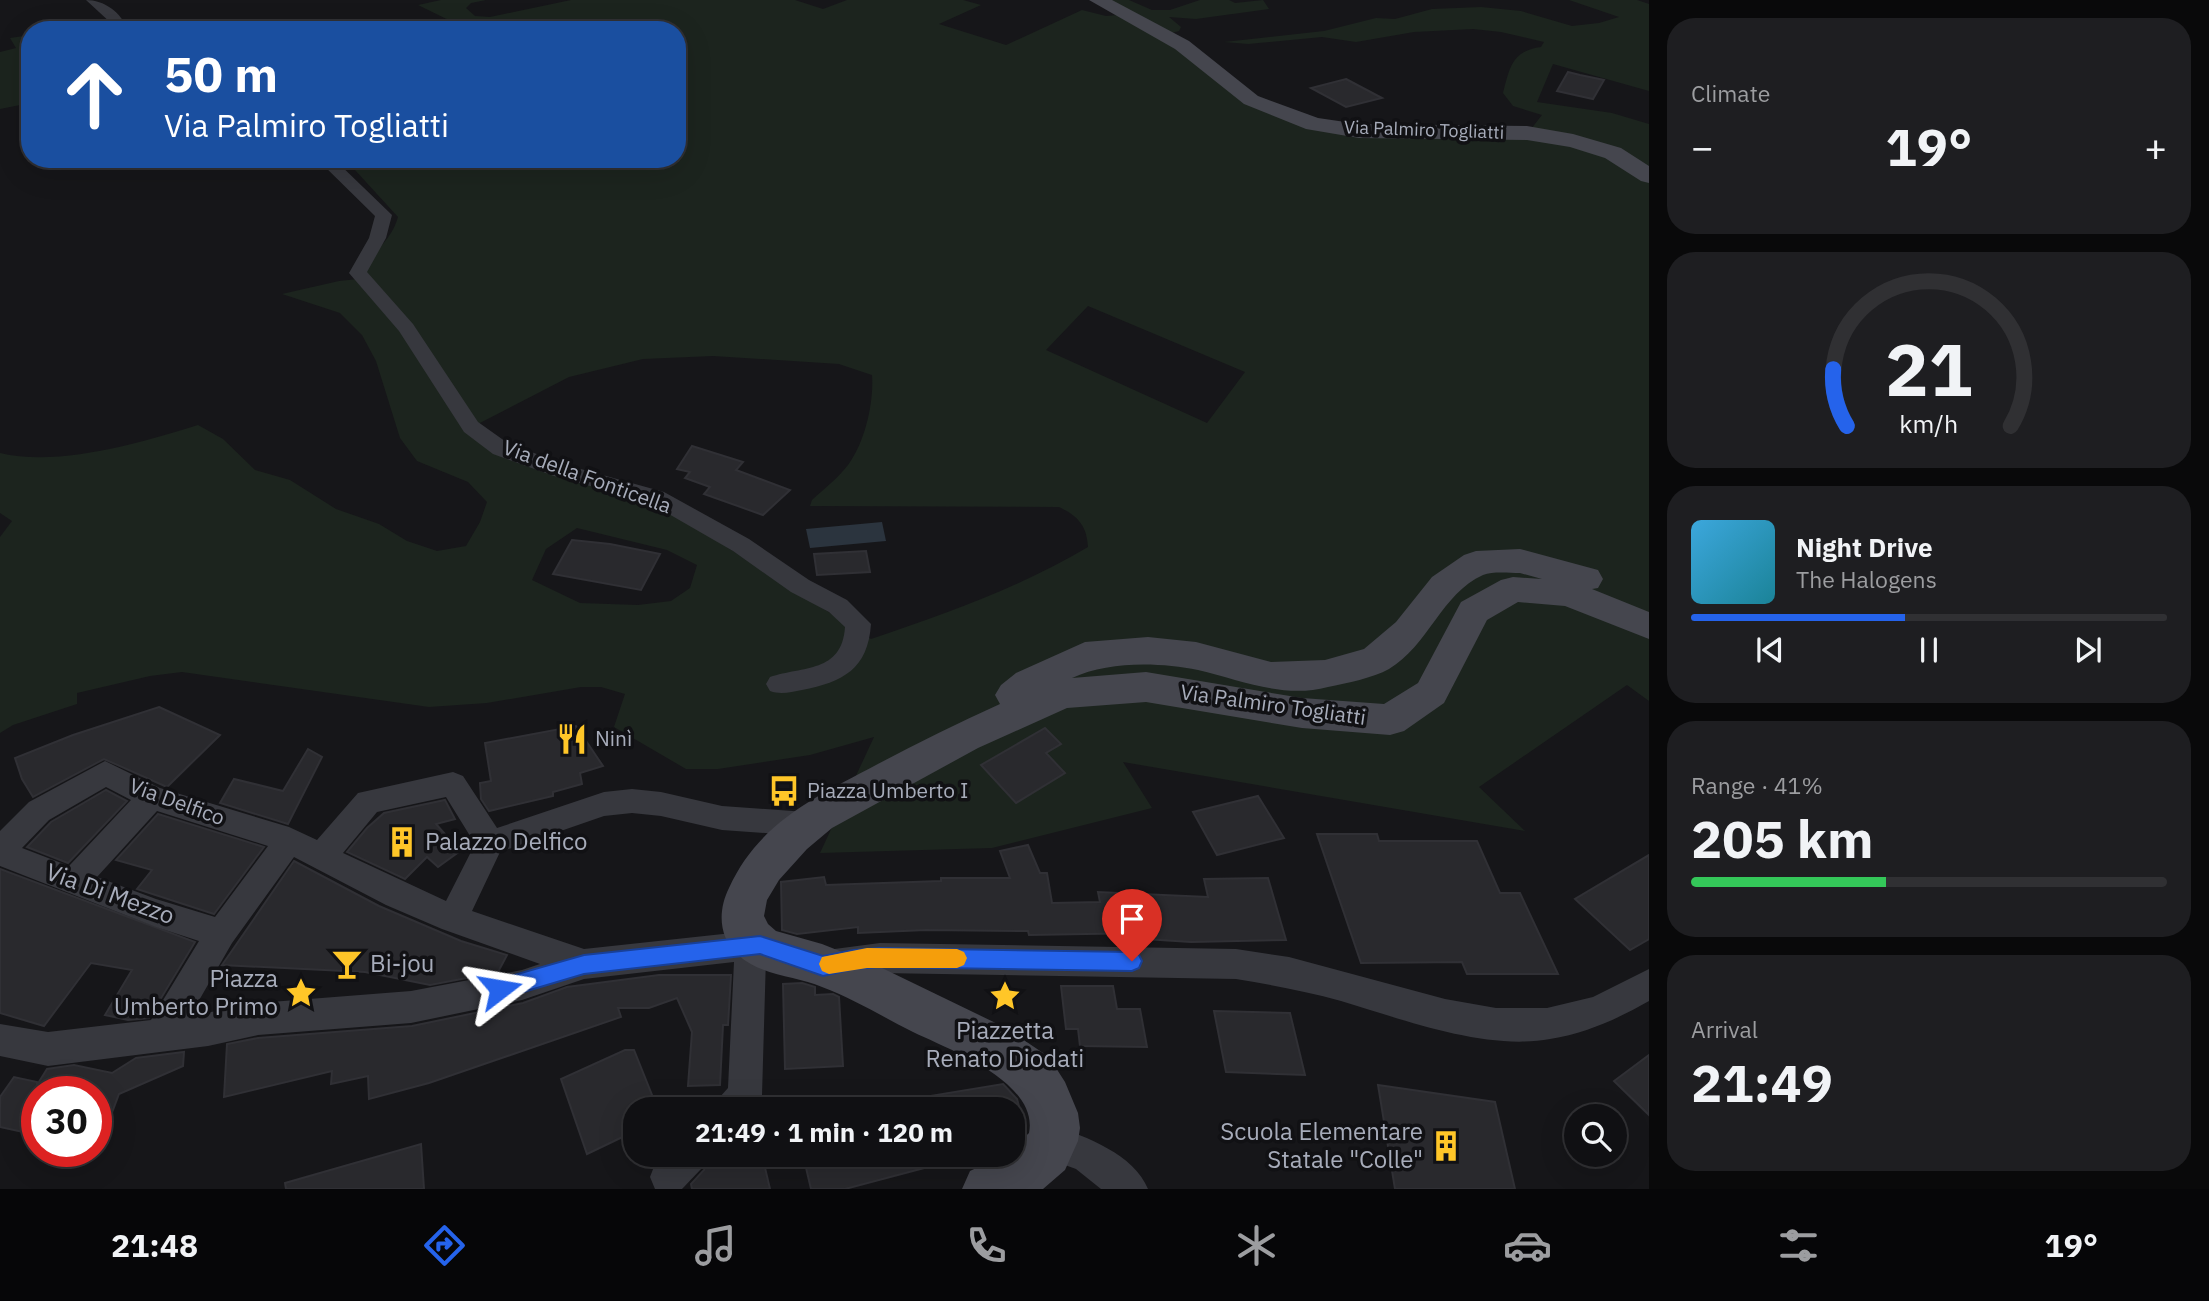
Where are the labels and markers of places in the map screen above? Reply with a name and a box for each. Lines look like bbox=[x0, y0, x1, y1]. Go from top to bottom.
restaurant icon: Ninì bbox=[555, 722, 589, 756]
place label: Ninì bbox=[595, 724, 632, 752]
bus stop icon: Piazza Umberto I bbox=[767, 774, 801, 808]
place label: Piazza Umberto I bbox=[807, 776, 968, 804]
building icon: Palazzo Delfico bbox=[385, 825, 419, 859]
place label: Palazzo Delfico bbox=[425, 825, 587, 857]
pin bbox=[1102, 889, 1162, 961]
bar icon: Bi-jou bbox=[330, 947, 364, 981]
place label: Bi-jou bbox=[370, 947, 434, 979]
place label: Piazza Umberto Primo bbox=[114, 962, 278, 1022]
place icon: Piazza Umberto Primo bbox=[284, 976, 318, 1010]
place icon: Piazzetta Renato Diodati bbox=[988, 979, 1022, 1013]
place label: Piazzetta Renato Diodati bbox=[926, 1014, 1084, 1074]
place label: Scuola Elementare Statale "Colle" bbox=[1220, 1115, 1423, 1175]
building icon: Scuola Elementare Statale "Colle" bbox=[1429, 1129, 1463, 1163]

